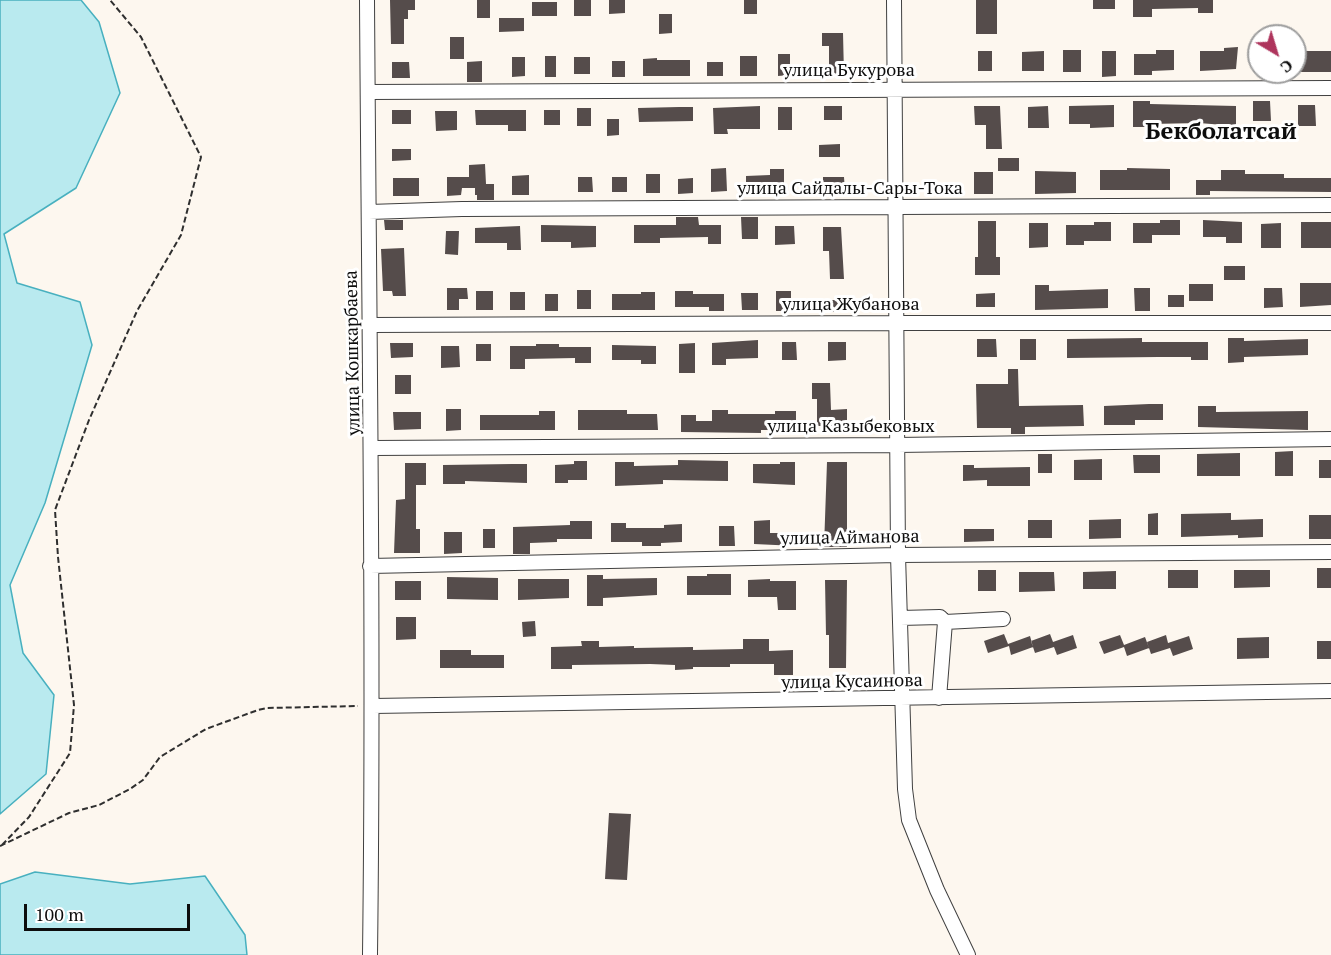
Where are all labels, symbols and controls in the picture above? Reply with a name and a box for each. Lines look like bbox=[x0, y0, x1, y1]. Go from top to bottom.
north arrow bbox=[1247, 24, 1307, 84]
text: С bbox=[1276, 55, 1298, 78]
street label: улица Букурова bbox=[783, 60, 915, 82]
district label: Бекболатсай bbox=[1145, 118, 1297, 146]
street label: улица Сайдалы-Сары-Тока bbox=[737, 178, 963, 200]
street label: улица Кошкарбаева bbox=[341, 270, 365, 436]
street label: улица Жубанова bbox=[782, 294, 920, 316]
street label: улица Казыбековых bbox=[767, 416, 935, 438]
street label: улица Айманова bbox=[780, 526, 920, 550]
street label: улица Кусаинова bbox=[781, 670, 923, 694]
scale bar bbox=[27, 892, 194, 930]
text: 100 m bbox=[35, 902, 84, 926]

